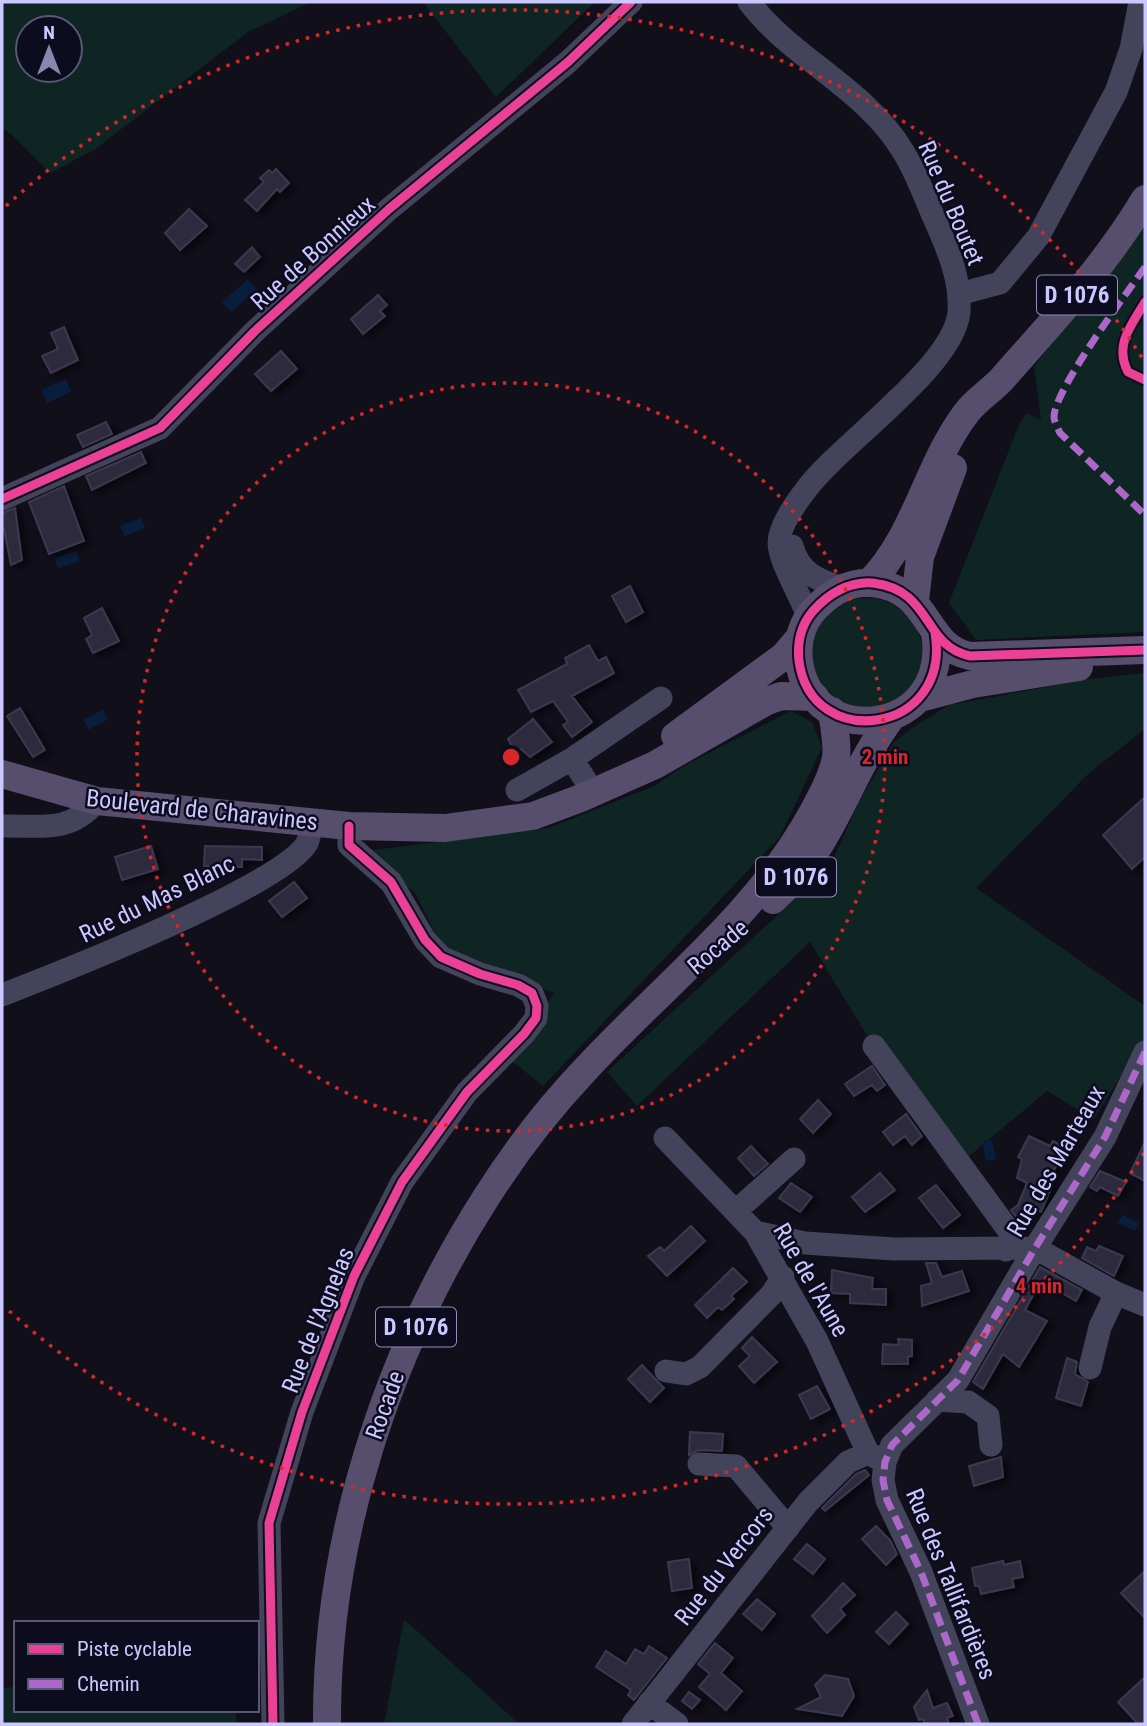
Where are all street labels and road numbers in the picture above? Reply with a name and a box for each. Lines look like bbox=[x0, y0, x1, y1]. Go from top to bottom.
street label: Rue du Boutet bbox=[912, 137, 990, 269]
street label: Rue de Bonnieux bbox=[245, 190, 381, 316]
road number: D 1076 bbox=[1037, 276, 1117, 314]
street label: Boulevard de Charavines bbox=[85, 784, 319, 836]
street label: Rue du Mas Blanc bbox=[75, 849, 239, 949]
road number: D 1076 bbox=[756, 858, 836, 897]
street label: Rocade bbox=[682, 914, 754, 980]
street label: Rue des Marteaux bbox=[1001, 1080, 1111, 1242]
street label: Rue de l'Aune bbox=[767, 1218, 855, 1342]
street label: Rue de l'Agnelas bbox=[276, 1243, 360, 1397]
road number: D 1076 bbox=[376, 1308, 456, 1346]
street label: Rocade bbox=[360, 1367, 410, 1443]
street label: Rue des Tallifardières bbox=[900, 1484, 1002, 1684]
street label: Rue du Vercors bbox=[669, 1501, 779, 1631]

